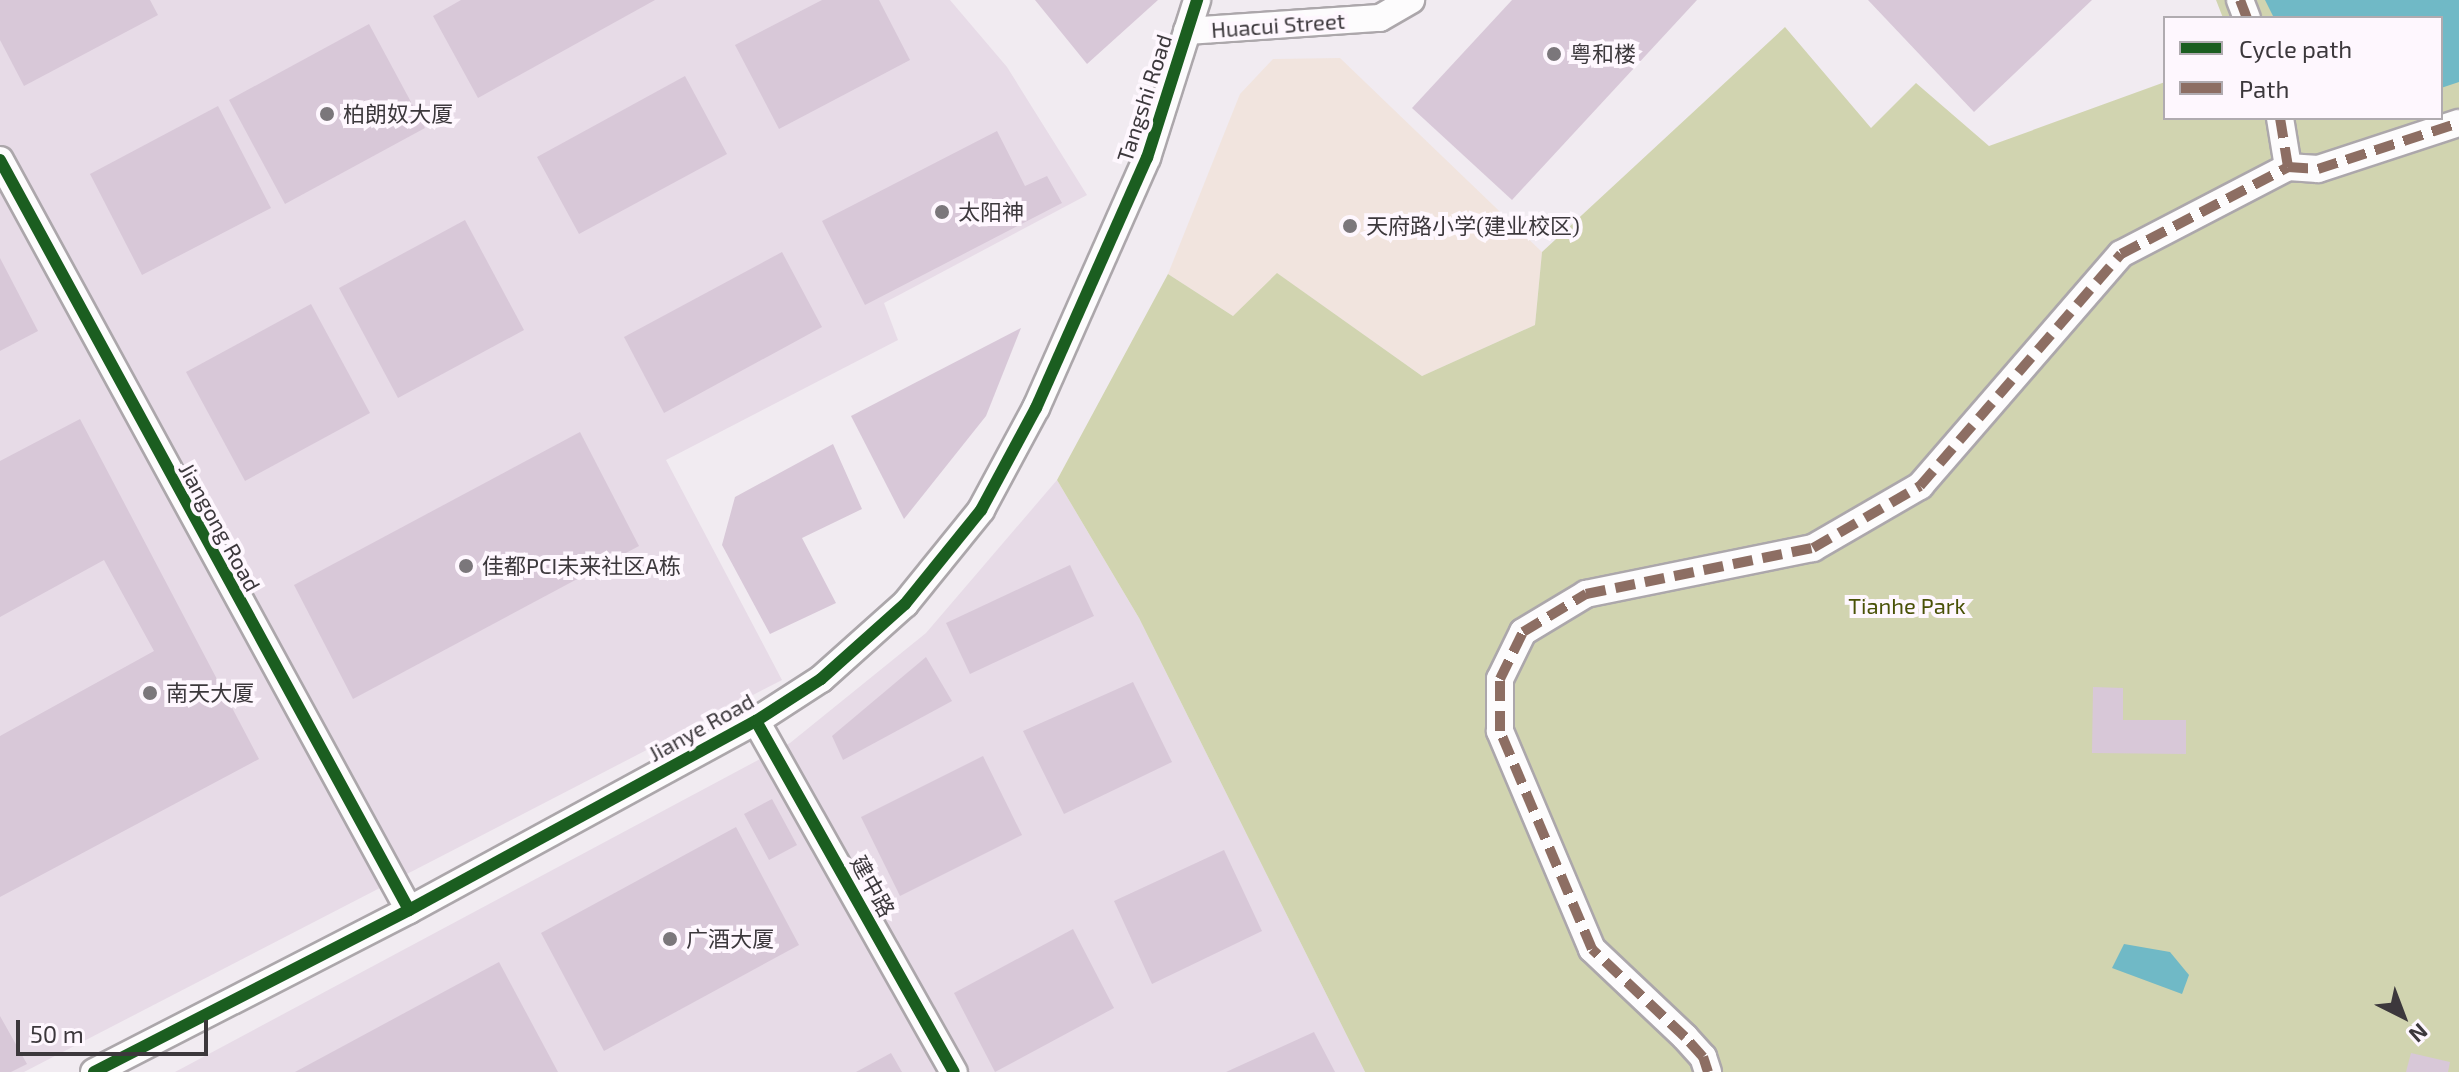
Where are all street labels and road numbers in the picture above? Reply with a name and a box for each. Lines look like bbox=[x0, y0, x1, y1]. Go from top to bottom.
street label: Huacui Street bbox=[1210, 7, 1346, 43]
street label: Tangshi Road bbox=[1111, 31, 1177, 165]
street label: Jiangong Road bbox=[174, 458, 266, 596]
street label: Jianye Road bbox=[644, 687, 758, 767]
street label: 建中路 bbox=[845, 851, 901, 921]

